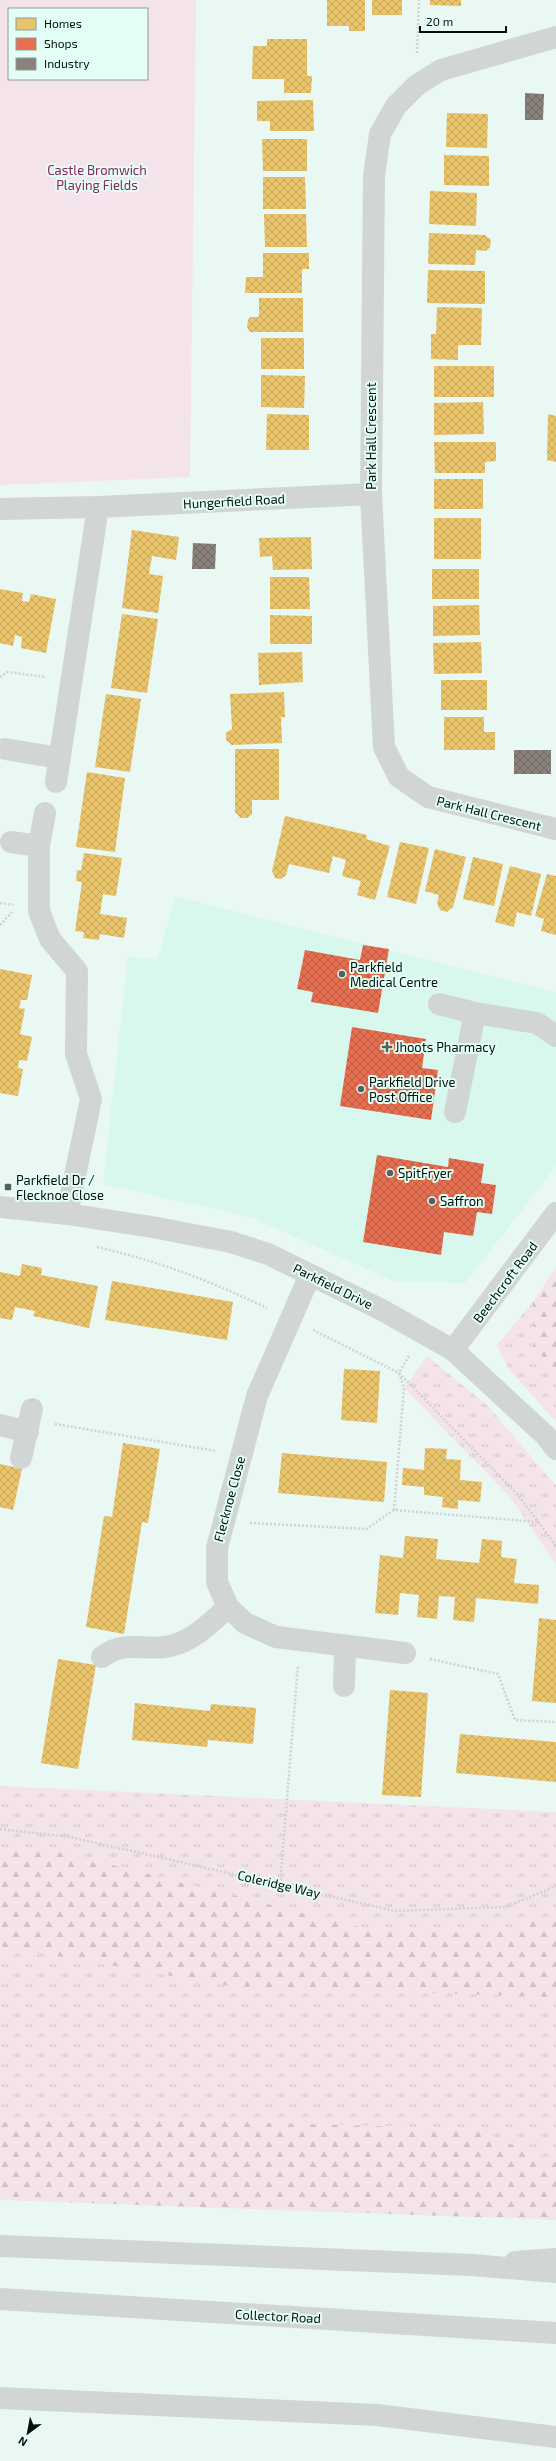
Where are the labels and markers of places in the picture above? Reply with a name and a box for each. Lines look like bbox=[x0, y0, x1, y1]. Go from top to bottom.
place label: Parkfield Medical Centre bbox=[350, 959, 438, 990]
marker: Parkfield Medical Centre bbox=[337, 969, 347, 979]
place label: Jhoots Pharmacy bbox=[395, 1039, 496, 1055]
marker: Jhoots Pharmacy bbox=[382, 1042, 392, 1052]
place label: Parkfield Drive Post Office bbox=[369, 1074, 456, 1105]
marker: Parkfield Drive Post Office bbox=[356, 1084, 366, 1094]
place label: SpitFryer bbox=[398, 1165, 452, 1181]
marker: SpitFryer bbox=[385, 1168, 395, 1178]
place label: Parkfield Dr / Flecknoe Close bbox=[16, 1172, 104, 1203]
marker: Parkfield Dr / Flecknoe Close bbox=[3, 1182, 13, 1192]
place label: Saffron bbox=[440, 1193, 484, 1209]
marker: Saffron bbox=[427, 1196, 437, 1206]

